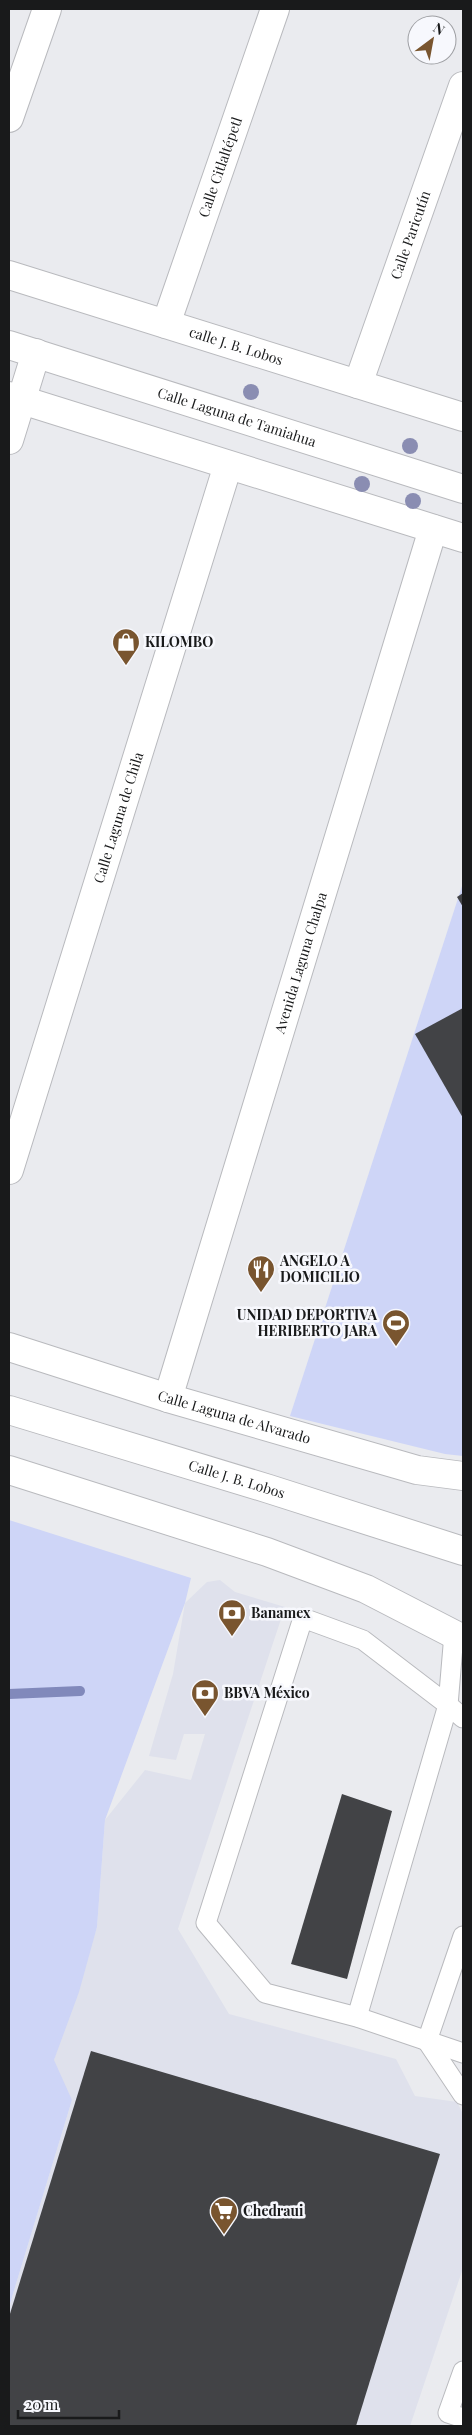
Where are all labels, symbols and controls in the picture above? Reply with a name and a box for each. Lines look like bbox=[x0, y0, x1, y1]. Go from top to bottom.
north arrow bbox=[407, 15, 457, 65]
text: N bbox=[430, 18, 448, 39]
street label: Calle Citlaltépetl bbox=[194, 114, 246, 220]
street label: Calle Paricutín bbox=[386, 187, 435, 282]
street label: calle J. B. Lobos bbox=[187, 322, 286, 369]
street label: Calle Laguna de Tamiahua bbox=[155, 383, 319, 451]
shop icon: KILOMBO bbox=[111, 627, 141, 666]
place label: KILOMBO bbox=[145, 632, 213, 651]
street label: Calle Laguna de Chila bbox=[89, 750, 147, 885]
street label: Avenida Laguna Chalpa bbox=[269, 890, 331, 1037]
place label: ANGELO A DOMICILIO bbox=[279, 1251, 360, 1286]
restaurant icon: ANGELO A DOMICILIO bbox=[246, 1254, 276, 1293]
place label: UNIDAD DEPORTIVA HERIBERTO JARA bbox=[237, 1305, 378, 1340]
sports icon: UNIDAD DEPORTIVA HERIBERTO JARA bbox=[381, 1308, 411, 1347]
street label: Calle Laguna de Alvarado bbox=[156, 1385, 313, 1448]
street label: Calle J. B. Lobos bbox=[186, 1455, 288, 1503]
bank icon: Banamex bbox=[217, 1598, 247, 1637]
place label: Banamex bbox=[251, 1603, 311, 1622]
bank icon: BBVA México bbox=[190, 1678, 220, 1717]
place label: BBVA México bbox=[224, 1683, 310, 1702]
supermarket icon: Chedraui bbox=[209, 2196, 239, 2235]
place label: Chedraui bbox=[243, 2201, 304, 2220]
scale bar bbox=[18, 2388, 119, 2420]
text: 20 m bbox=[25, 2394, 59, 2414]

